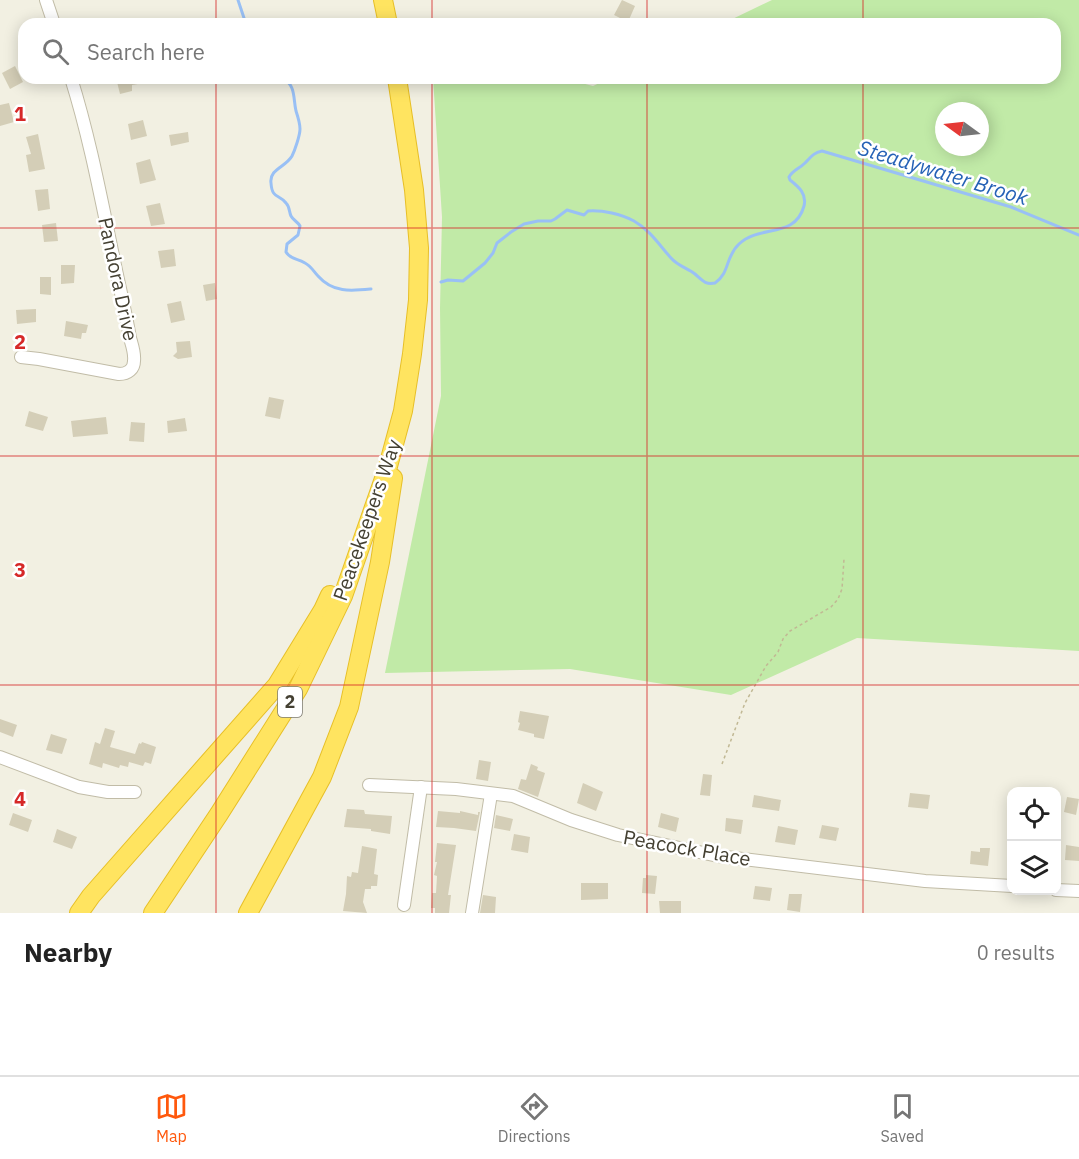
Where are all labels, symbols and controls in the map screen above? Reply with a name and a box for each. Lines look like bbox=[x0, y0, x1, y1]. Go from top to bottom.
search box bbox=[18, 18, 1061, 84]
icon: search bbox=[39, 35, 72, 68]
text: Search here bbox=[87, 37, 205, 66]
text: 1 bbox=[14, 100, 26, 127]
north arrow bbox=[935, 102, 989, 156]
water label: Steadywater Brook bbox=[855, 133, 1033, 211]
street label: Pandora Drive bbox=[92, 215, 145, 343]
text: 2 bbox=[14, 328, 26, 355]
street label: Peacekeepers Way bbox=[326, 436, 407, 604]
text: 3 bbox=[14, 556, 26, 583]
road number: 2 bbox=[278, 687, 302, 717]
text: 4 bbox=[14, 785, 26, 812]
map controls bbox=[1007, 787, 1061, 895]
button: locate bbox=[1007, 787, 1061, 841]
street label: Peacock Place bbox=[621, 823, 753, 872]
button: layers bbox=[1007, 841, 1061, 895]
text: Nearby bbox=[24, 935, 112, 969]
text: 0 results bbox=[977, 939, 1055, 966]
tab: Map bbox=[155, 1090, 188, 1146]
tab: Directions bbox=[498, 1090, 571, 1146]
tab: Saved bbox=[881, 1090, 924, 1146]

